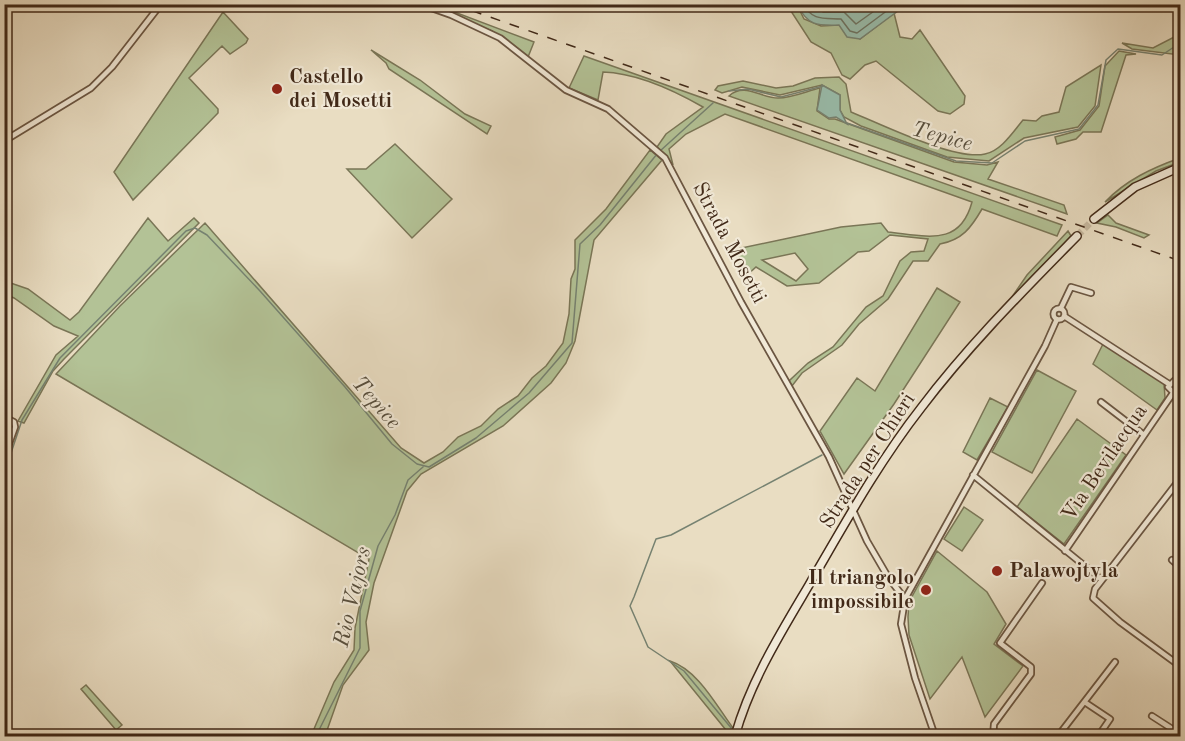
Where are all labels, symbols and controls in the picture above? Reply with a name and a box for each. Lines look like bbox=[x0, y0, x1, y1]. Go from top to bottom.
place label: Castello dei Mosetti bbox=[289, 67, 392, 112]
marker: Castello dei Mosetti bbox=[270, 82, 284, 96]
water label: Tepice bbox=[909, 118, 975, 156]
street label: Strada Mosetti bbox=[688, 179, 770, 307]
water label: Tepice bbox=[347, 372, 405, 434]
street label: Strada per Chieri bbox=[817, 390, 919, 532]
street label: Via Bevilacqua bbox=[1058, 401, 1152, 525]
water label: Rio Vajors bbox=[331, 545, 375, 650]
place label: Palawojtyla bbox=[1009, 561, 1119, 582]
marker: Palawojtyla bbox=[990, 564, 1004, 578]
place label: Il triangolo impossibile bbox=[808, 568, 914, 613]
marker: Il triangolo impossibile bbox=[919, 583, 933, 597]

